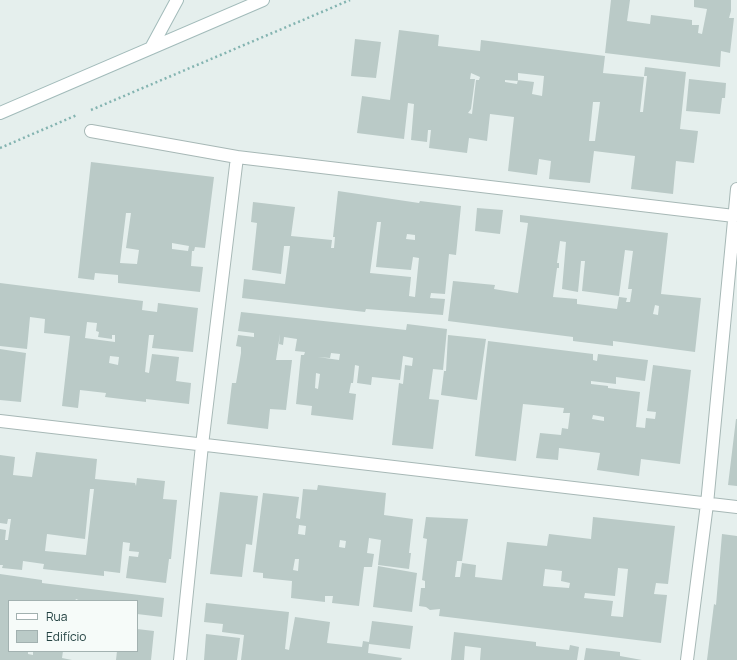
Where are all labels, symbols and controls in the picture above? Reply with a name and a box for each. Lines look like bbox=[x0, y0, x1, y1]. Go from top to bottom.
legend bbox=[8, 600, 138, 652]
text: Rua bbox=[46, 608, 67, 625]
text: Edifício bbox=[46, 628, 86, 645]

